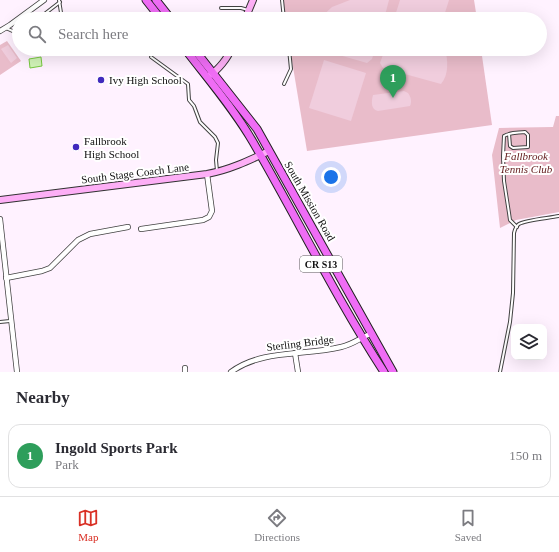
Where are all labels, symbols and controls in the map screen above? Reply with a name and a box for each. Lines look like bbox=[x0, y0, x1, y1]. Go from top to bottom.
search box bbox=[12, 12, 547, 56]
icon: search bbox=[26, 23, 48, 45]
text: Search here bbox=[58, 26, 128, 42]
pin: 1 bbox=[380, 65, 406, 98]
place label: Ivy High School bbox=[109, 74, 182, 86]
marker: Ivy High School bbox=[96, 75, 106, 85]
place label: Fallbrook High School bbox=[84, 135, 139, 160]
marker: Fallbrook High School bbox=[71, 142, 81, 152]
park label: Fallbrook Tennis Club bbox=[500, 150, 553, 175]
street label: South Mission Road bbox=[282, 159, 338, 243]
street label: South Stage Coach Lane bbox=[80, 160, 190, 186]
your location bbox=[321, 167, 341, 187]
road number: CR S13 bbox=[300, 256, 342, 272]
map controls bbox=[511, 324, 547, 360]
button: layers bbox=[511, 324, 547, 360]
street label: Sterling Bridge bbox=[266, 333, 334, 353]
text: Nearby bbox=[16, 388, 70, 407]
text: Ingold Sports Park bbox=[55, 440, 178, 456]
text: 1 bbox=[27, 448, 33, 463]
text: 150 m bbox=[509, 448, 542, 463]
text: Park bbox=[55, 457, 79, 472]
tab: Map bbox=[77, 507, 99, 543]
tab: Directions bbox=[254, 507, 300, 543]
tab: Saved bbox=[455, 507, 482, 543]

